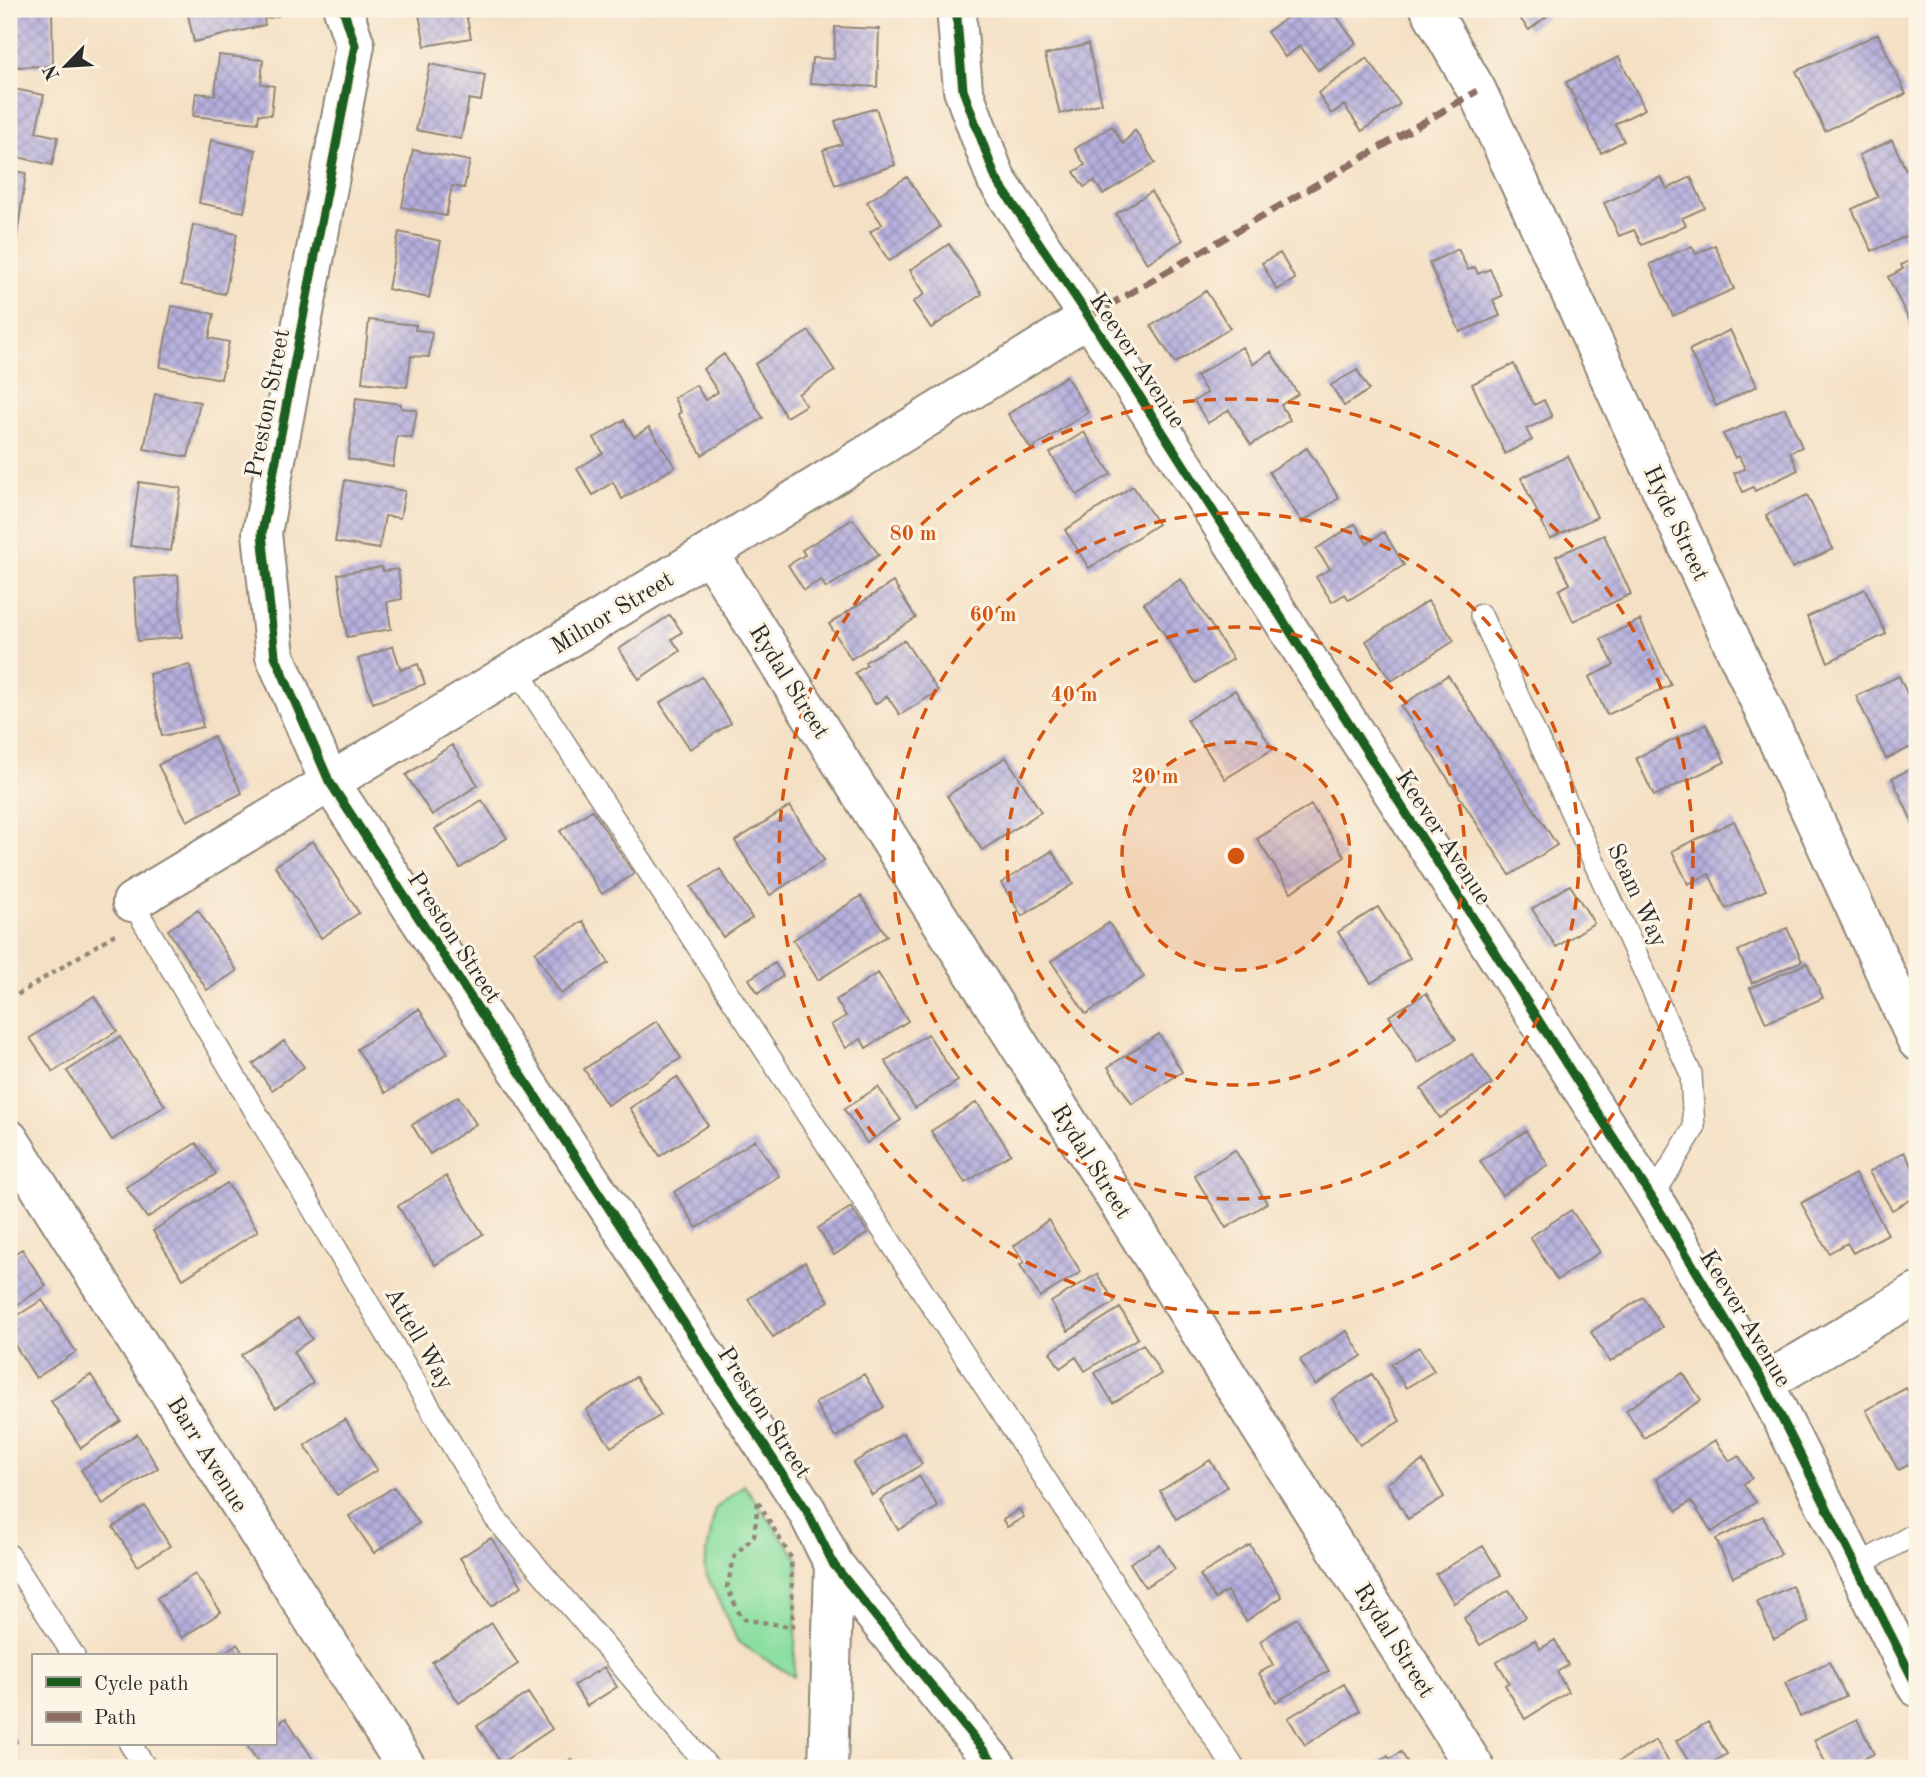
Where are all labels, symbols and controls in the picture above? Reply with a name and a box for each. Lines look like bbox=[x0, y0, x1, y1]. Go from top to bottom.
north arrow bbox=[32, 32, 102, 102]
text: N bbox=[41, 61, 65, 83]
street label: Keever Avenue bbox=[1084, 289, 1189, 433]
street label: Preston Street bbox=[243, 327, 295, 480]
street label: Hyde Street bbox=[1638, 462, 1712, 585]
text: 80 m bbox=[889, 524, 937, 545]
street label: Milnor Street bbox=[548, 568, 678, 660]
text: 60 m bbox=[969, 605, 1017, 626]
street label: Rydal Street bbox=[744, 621, 833, 744]
text: 40 m bbox=[1050, 685, 1098, 706]
street label: Keever Avenue bbox=[1390, 766, 1495, 910]
text: 20 m bbox=[1131, 767, 1179, 788]
street label: Seam Way bbox=[1602, 840, 1671, 952]
centre of rings bbox=[1224, 844, 1248, 868]
street label: Preston Street bbox=[402, 868, 505, 1008]
street label: Rydal Street bbox=[1046, 1101, 1135, 1224]
street label: Keever Avenue bbox=[1694, 1246, 1795, 1392]
street label: Attell Way bbox=[379, 1284, 457, 1394]
street label: Preston Street bbox=[712, 1343, 815, 1483]
street label: Barr Avenue bbox=[161, 1393, 251, 1517]
street label: Rydal Street bbox=[1349, 1580, 1438, 1703]
legend bbox=[32, 1654, 276, 1746]
text: Cycle path bbox=[94, 1674, 189, 1695]
text: Path bbox=[94, 1708, 137, 1729]

